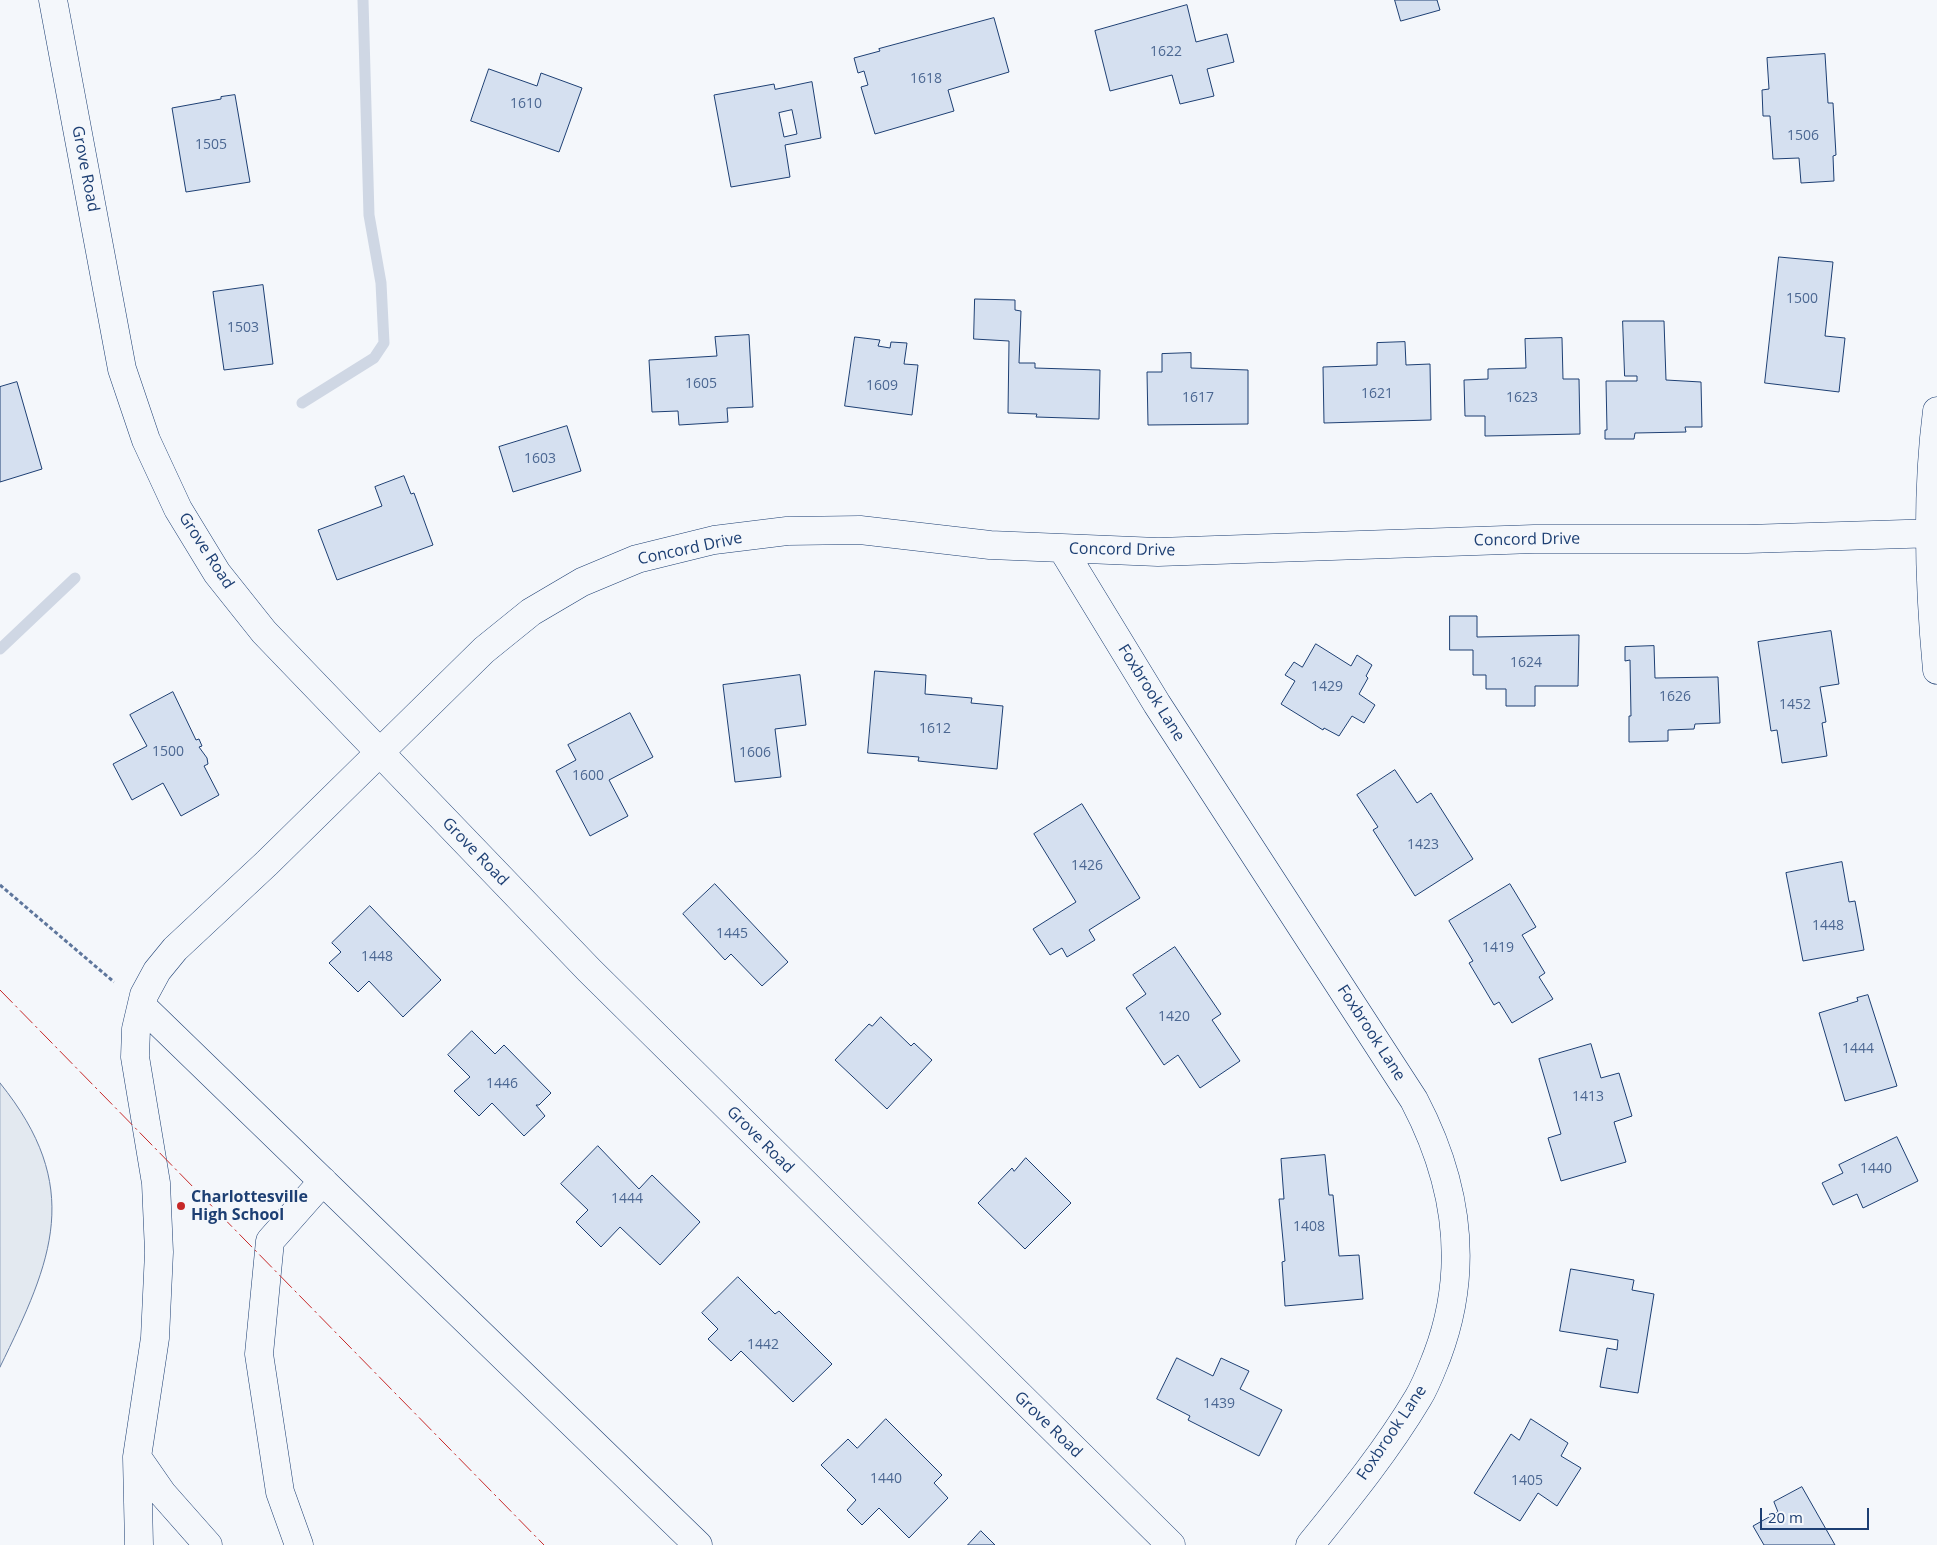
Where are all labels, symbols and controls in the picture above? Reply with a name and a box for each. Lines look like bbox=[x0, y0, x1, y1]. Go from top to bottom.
house number: 1622 bbox=[1150, 44, 1182, 60]
house number: 1618 bbox=[910, 71, 942, 87]
house number: 1610 bbox=[510, 96, 542, 112]
street label: Grove Road bbox=[67, 124, 103, 214]
house number: 1506 bbox=[1787, 128, 1819, 144]
house number: 1505 bbox=[195, 137, 227, 153]
house number: 1500 bbox=[1786, 291, 1818, 307]
house number: 1503 bbox=[227, 320, 259, 336]
house number: 1605 bbox=[685, 376, 717, 392]
house number: 1609 bbox=[866, 378, 898, 394]
house number: 1621 bbox=[1361, 386, 1393, 402]
house number: 1617 bbox=[1182, 390, 1214, 406]
house number: 1623 bbox=[1506, 390, 1538, 406]
house number: 1603 bbox=[524, 451, 556, 467]
street label: Grove Road bbox=[174, 509, 238, 593]
street label: Concord Drive bbox=[636, 529, 744, 569]
street label: Concord Drive bbox=[1474, 529, 1580, 551]
street label: Concord Drive bbox=[1069, 539, 1175, 561]
street label: Foxbrook Lane bbox=[1114, 641, 1188, 745]
house number: 1624 bbox=[1510, 655, 1542, 671]
house number: 1429 bbox=[1311, 679, 1343, 695]
house number: 1626 bbox=[1659, 689, 1691, 705]
house number: 1452 bbox=[1779, 697, 1811, 713]
house number: 1612 bbox=[919, 721, 951, 737]
house number: 1500 bbox=[152, 744, 184, 760]
house number: 1606 bbox=[739, 745, 771, 761]
house number: 1600 bbox=[572, 768, 604, 784]
street label: Grove Road bbox=[438, 814, 512, 890]
house number: 1423 bbox=[1407, 837, 1439, 853]
house number: 1426 bbox=[1071, 858, 1103, 874]
house number: 1448 bbox=[1812, 918, 1844, 934]
house number: 1445 bbox=[716, 926, 748, 942]
house number: 1419 bbox=[1482, 940, 1514, 956]
house number: 1448 bbox=[361, 949, 393, 965]
street label: Foxbrook Lane bbox=[1333, 981, 1409, 1085]
house number: 1420 bbox=[1158, 1009, 1190, 1025]
house number: 1444 bbox=[1842, 1041, 1874, 1057]
house number: 1446 bbox=[486, 1076, 518, 1092]
house number: 1413 bbox=[1572, 1089, 1604, 1105]
street label: Grove Road bbox=[722, 1102, 798, 1178]
house number: 1440 bbox=[1860, 1161, 1892, 1177]
place label: Charlottesville High School bbox=[191, 1187, 308, 1225]
house number: 1444 bbox=[611, 1191, 643, 1207]
marker: Charlottesville High School bbox=[175, 1200, 187, 1212]
house number: 1408 bbox=[1293, 1219, 1325, 1235]
house number: 1442 bbox=[747, 1337, 779, 1353]
street label: Foxbrook Lane bbox=[1353, 1382, 1431, 1484]
street label: Grove Road bbox=[1010, 1388, 1086, 1462]
house number: 1439 bbox=[1203, 1396, 1235, 1412]
house number: 1440 bbox=[870, 1471, 902, 1487]
house number: 1405 bbox=[1511, 1473, 1543, 1489]
scale bar bbox=[1762, 1498, 1871, 1530]
text: 20 m bbox=[1768, 1507, 1803, 1527]

